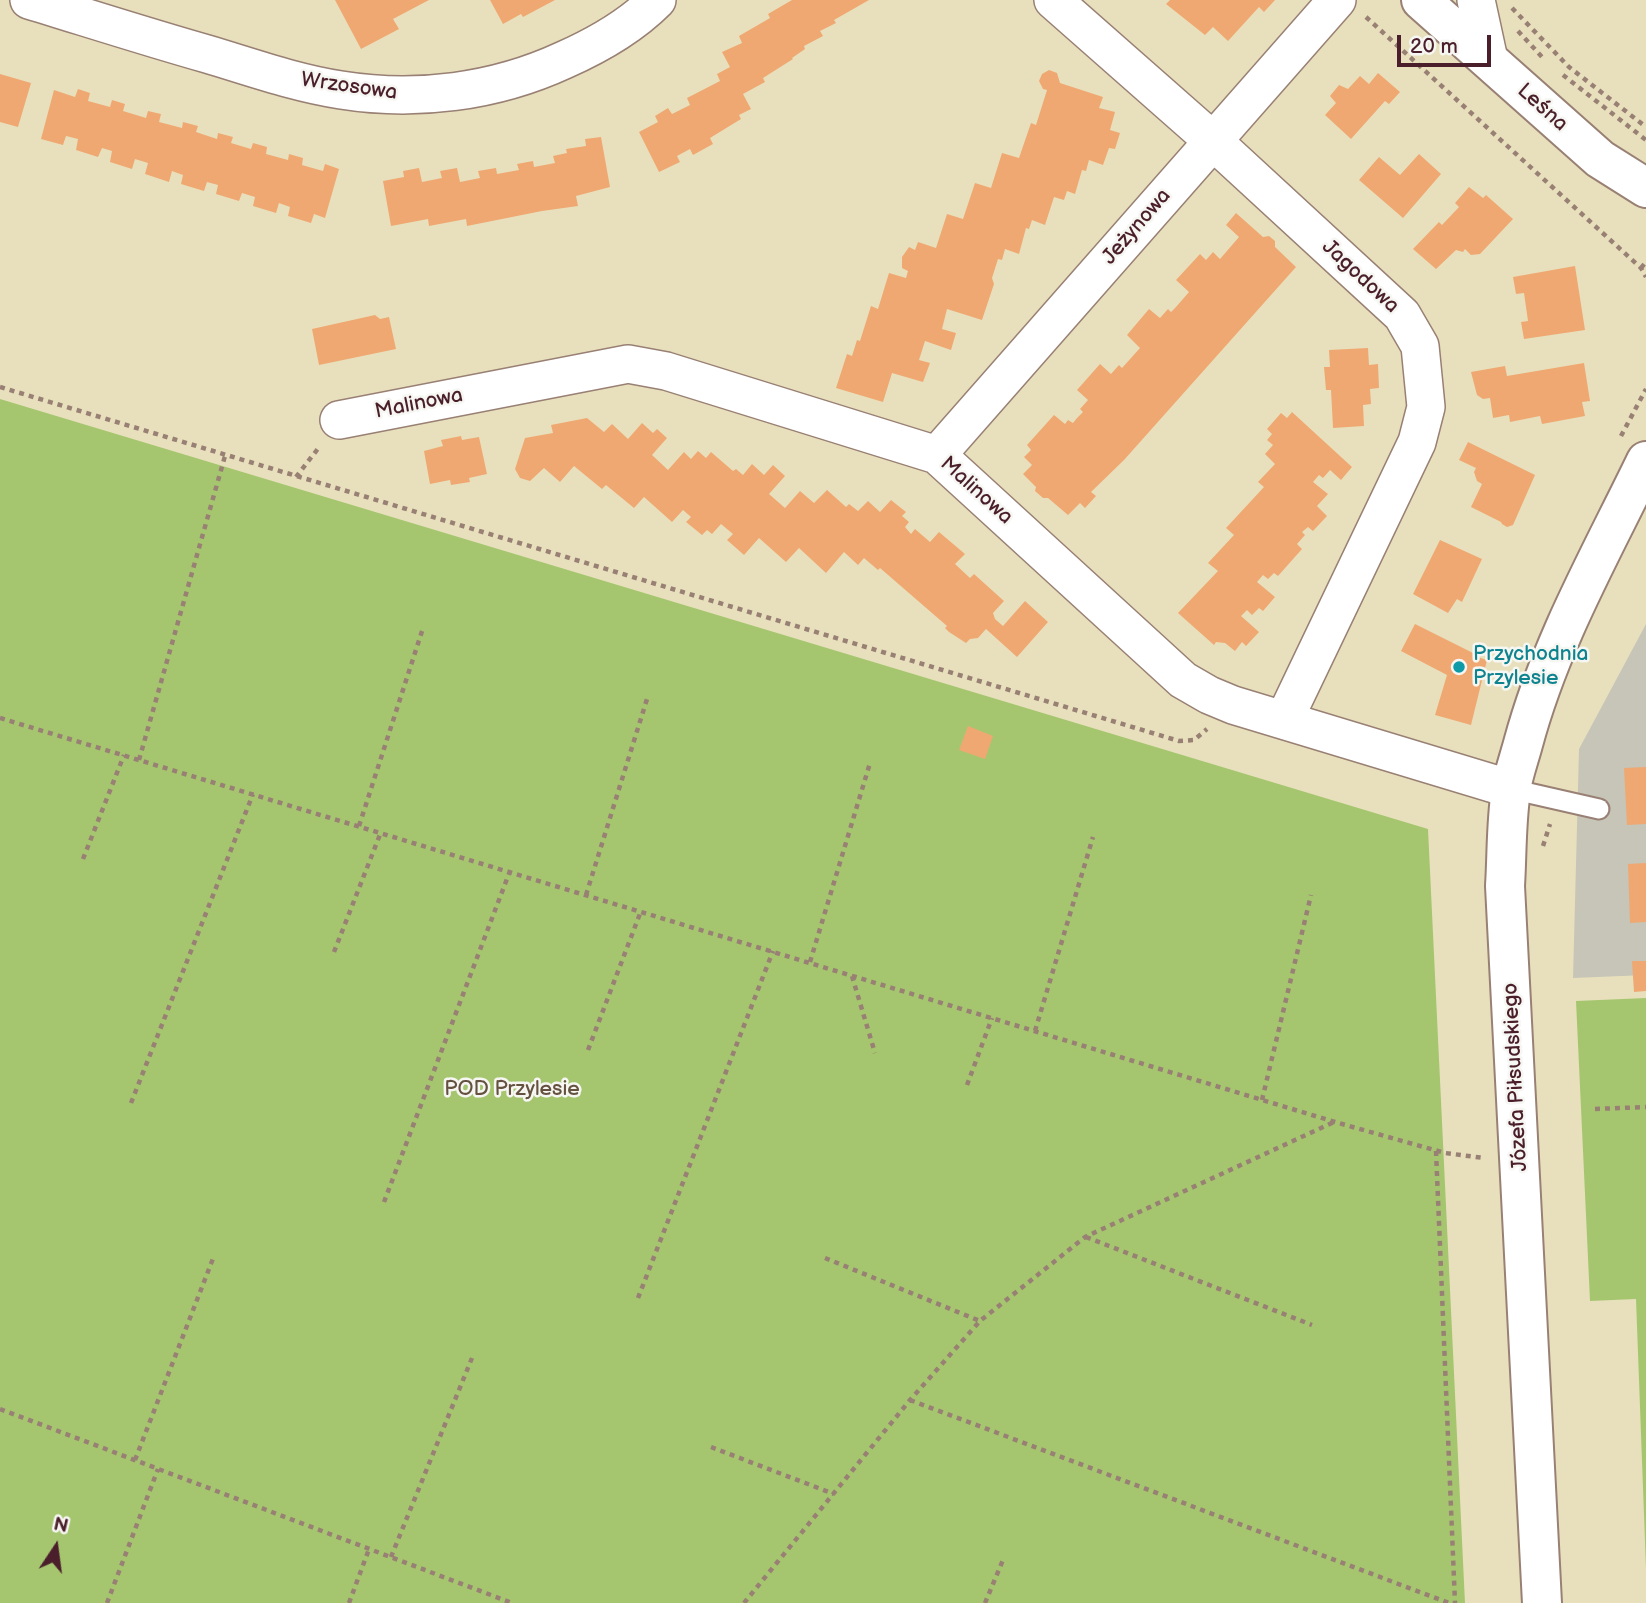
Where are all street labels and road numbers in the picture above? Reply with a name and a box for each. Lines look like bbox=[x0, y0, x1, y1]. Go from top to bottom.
street label: Wrzosowa bbox=[299, 68, 399, 106]
street label: Leśna bbox=[1512, 79, 1572, 137]
street label: Jeżynowa bbox=[1097, 184, 1177, 270]
street label: Jagodowa bbox=[1316, 235, 1404, 319]
street label: Malinowa bbox=[373, 383, 465, 425]
street label: Malinowa bbox=[934, 452, 1018, 530]
street label: Józefa Piłsudskiego bbox=[1498, 982, 1534, 1172]

